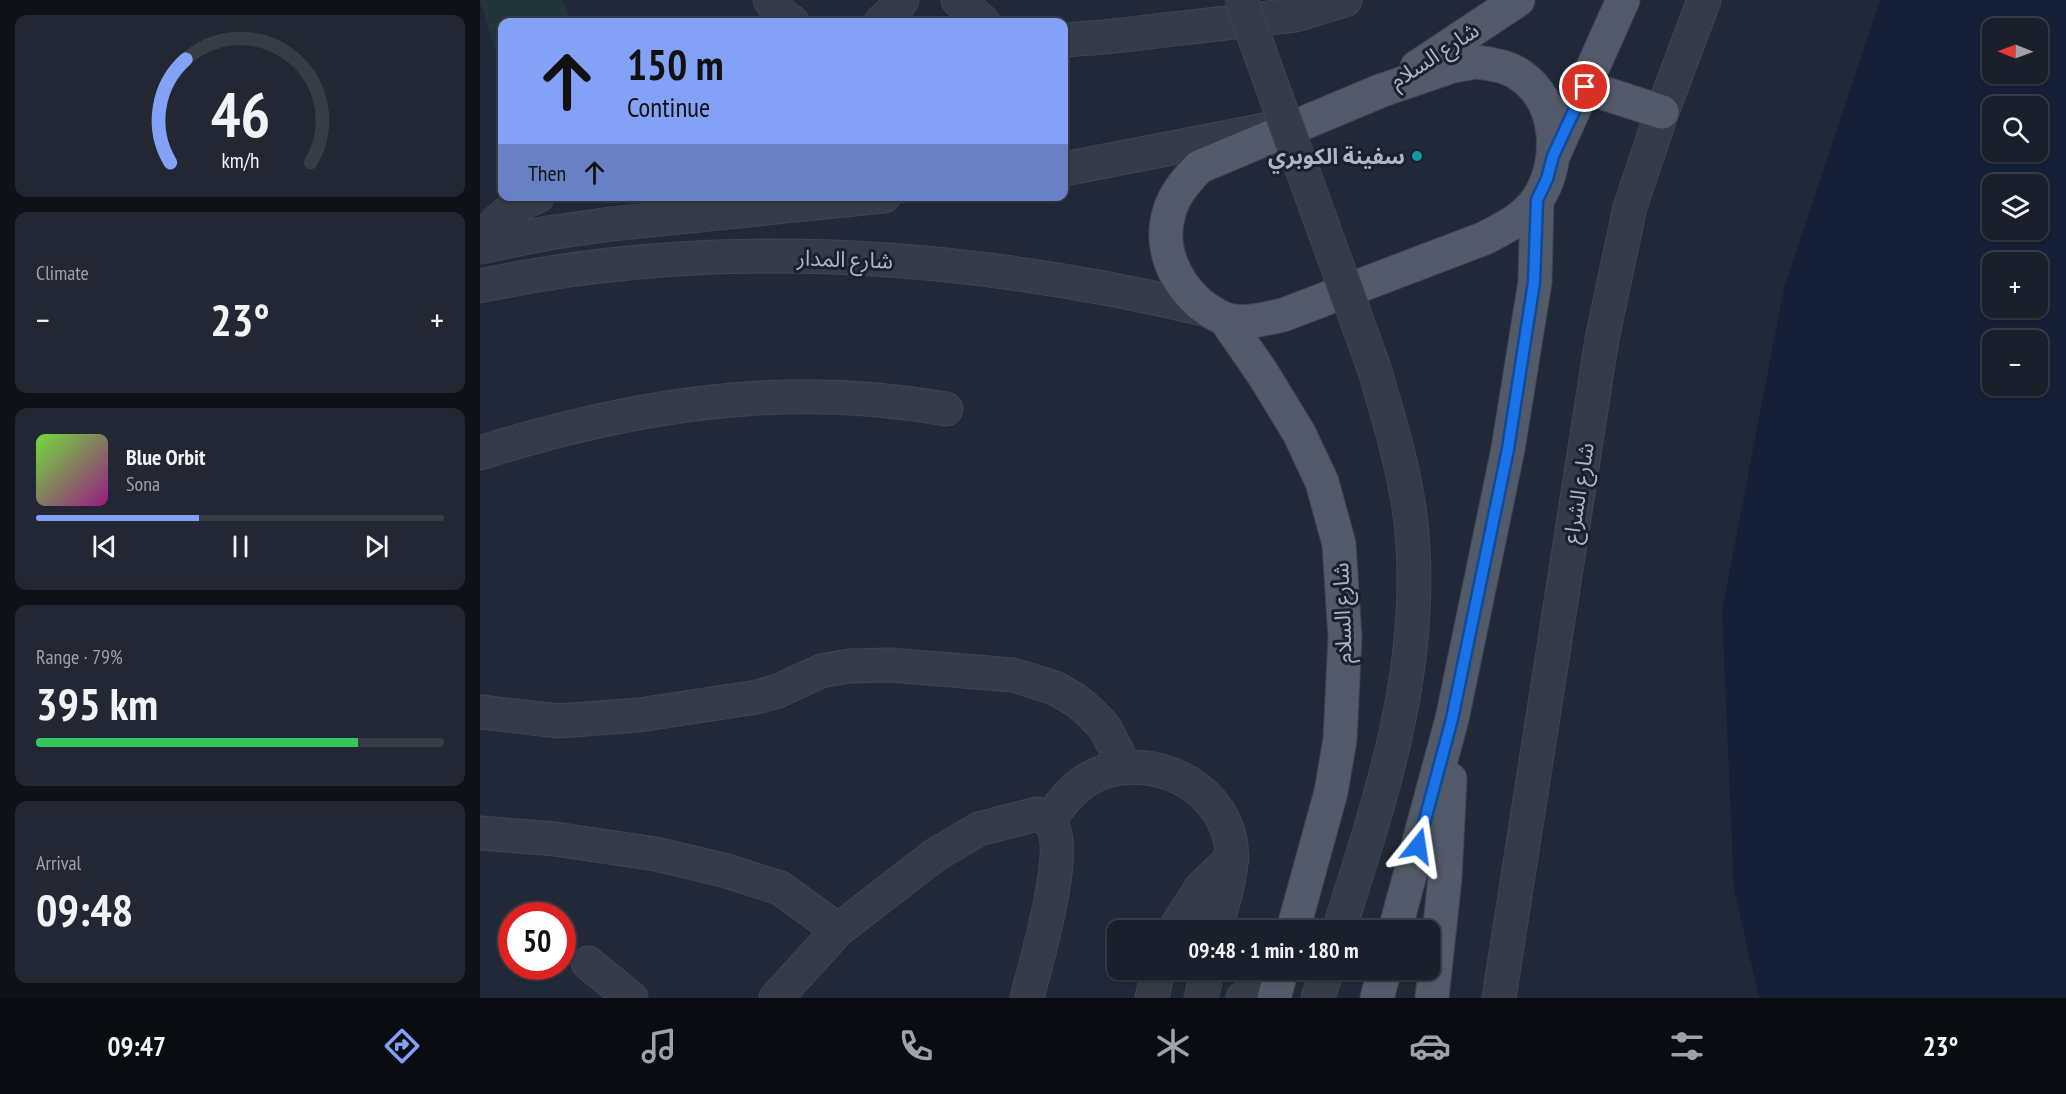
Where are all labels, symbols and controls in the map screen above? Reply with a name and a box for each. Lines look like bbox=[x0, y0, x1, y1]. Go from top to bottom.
street label: شارع السلام bbox=[1384, 16, 1486, 97]
north arrow bbox=[1982, 18, 2048, 84]
map controls bbox=[1982, 18, 2048, 396]
text: 150 m bbox=[627, 37, 724, 92]
icon: ahead bbox=[528, 42, 606, 120]
pin bbox=[1559, 61, 1610, 112]
icon: arrive bbox=[1568, 70, 1601, 103]
text: 46 bbox=[210, 73, 270, 154]
text: Continue bbox=[627, 90, 710, 124]
button: search bbox=[1982, 96, 2048, 162]
place label: سفينة الكوبري bbox=[1268, 142, 1405, 174]
text: km/h bbox=[221, 146, 259, 174]
marker: سفينة الكوبري bbox=[1410, 149, 1424, 163]
icon: ahead bbox=[578, 156, 611, 189]
text: Then bbox=[528, 159, 566, 187]
button: layers bbox=[1982, 174, 2048, 240]
street label: شارع المدار bbox=[795, 243, 894, 278]
button: + bbox=[1982, 252, 2048, 318]
text: Climate bbox=[36, 260, 89, 286]
text: 23° bbox=[210, 290, 270, 348]
text: − bbox=[36, 298, 50, 341]
text: + bbox=[430, 298, 444, 341]
button: − bbox=[1982, 330, 2048, 396]
street label: شارع الشراع bbox=[1556, 441, 1603, 546]
text: Blue Orbit bbox=[126, 443, 205, 471]
text: Sona bbox=[126, 471, 160, 497]
icon: previous bbox=[88, 530, 121, 563]
icon: pause bbox=[224, 530, 257, 563]
icon: next bbox=[360, 530, 393, 563]
street label: شارع السلام bbox=[1326, 562, 1361, 664]
text: Range · 79% bbox=[36, 644, 123, 670]
text: 395 km bbox=[36, 674, 158, 732]
position arrow bbox=[1386, 814, 1450, 878]
text: Arrival bbox=[36, 850, 81, 876]
text: 09:48 bbox=[36, 880, 133, 938]
speed limit sign: 50 bbox=[498, 902, 576, 980]
text: 09:48 · 1 min · 180 m bbox=[1188, 936, 1359, 964]
icon: directions bbox=[381, 1025, 423, 1067]
icon: music bbox=[638, 1025, 680, 1067]
icon: phone bbox=[895, 1025, 937, 1067]
icon: climate bbox=[1152, 1025, 1194, 1067]
icon: car bbox=[1409, 1025, 1451, 1067]
icon: filters bbox=[1666, 1025, 1708, 1067]
text: 09:47 bbox=[107, 1029, 166, 1063]
text: 23° bbox=[1923, 1029, 1958, 1063]

